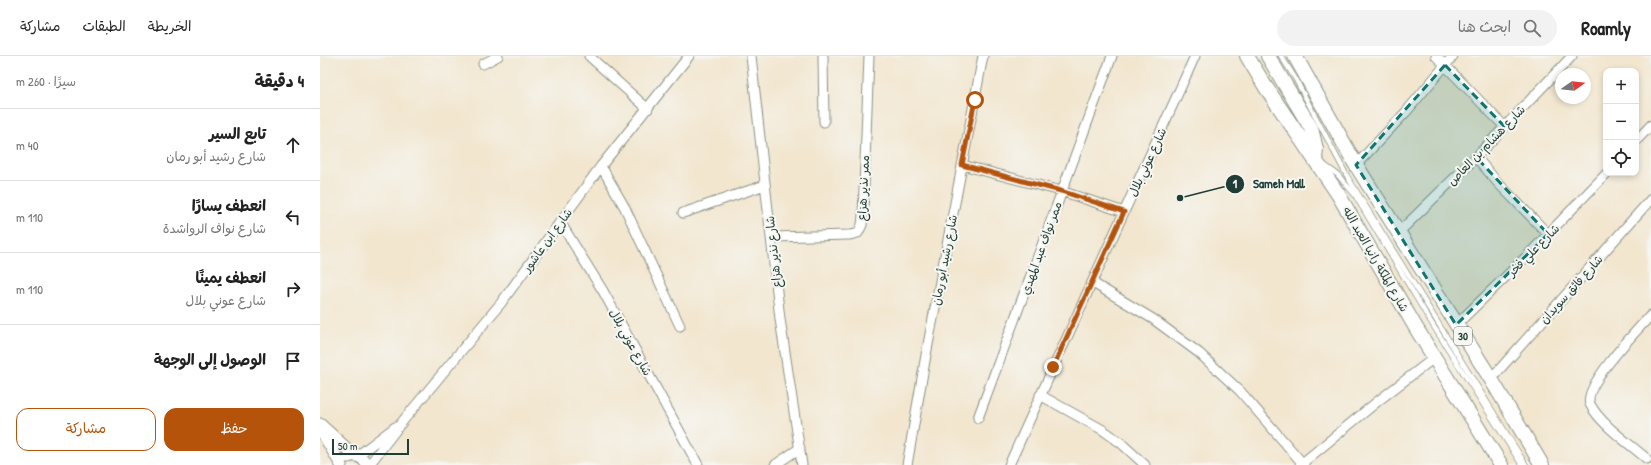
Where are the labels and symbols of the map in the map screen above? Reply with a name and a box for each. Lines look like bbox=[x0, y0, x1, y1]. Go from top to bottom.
north arrow bbox=[1555, 68, 1591, 104]
route start bbox=[966, 91, 984, 109]
street label: شارع هشام بن العاص bbox=[1443, 101, 1530, 190]
street label: شارع عوني بلال bbox=[1124, 125, 1173, 200]
street label: ممر نذير هزاع bbox=[853, 155, 874, 221]
callout: Sameh Mall bbox=[1225, 171, 1313, 196]
text: Sameh Mall bbox=[1253, 174, 1305, 192]
text: 1 bbox=[1233, 175, 1238, 192]
street label: ممر نواف عبد المهدي bbox=[1016, 199, 1067, 297]
street label: شارع الملكة رانيا العبد الله bbox=[1338, 203, 1413, 315]
street label: شارع ابن عاشور bbox=[517, 205, 577, 277]
street label: شارع رشيد أبو رمان bbox=[927, 213, 962, 307]
street label: شارع نذير هزاع bbox=[761, 215, 786, 289]
street label: شارع علي فخر bbox=[1502, 220, 1565, 283]
street label: شارع فائق سويدان bbox=[1535, 251, 1607, 328]
street label: شارع عوني بلال bbox=[603, 305, 656, 380]
road number: 30 bbox=[1454, 327, 1472, 345]
route end bbox=[1044, 358, 1062, 376]
scale bar bbox=[332, 437, 409, 456]

